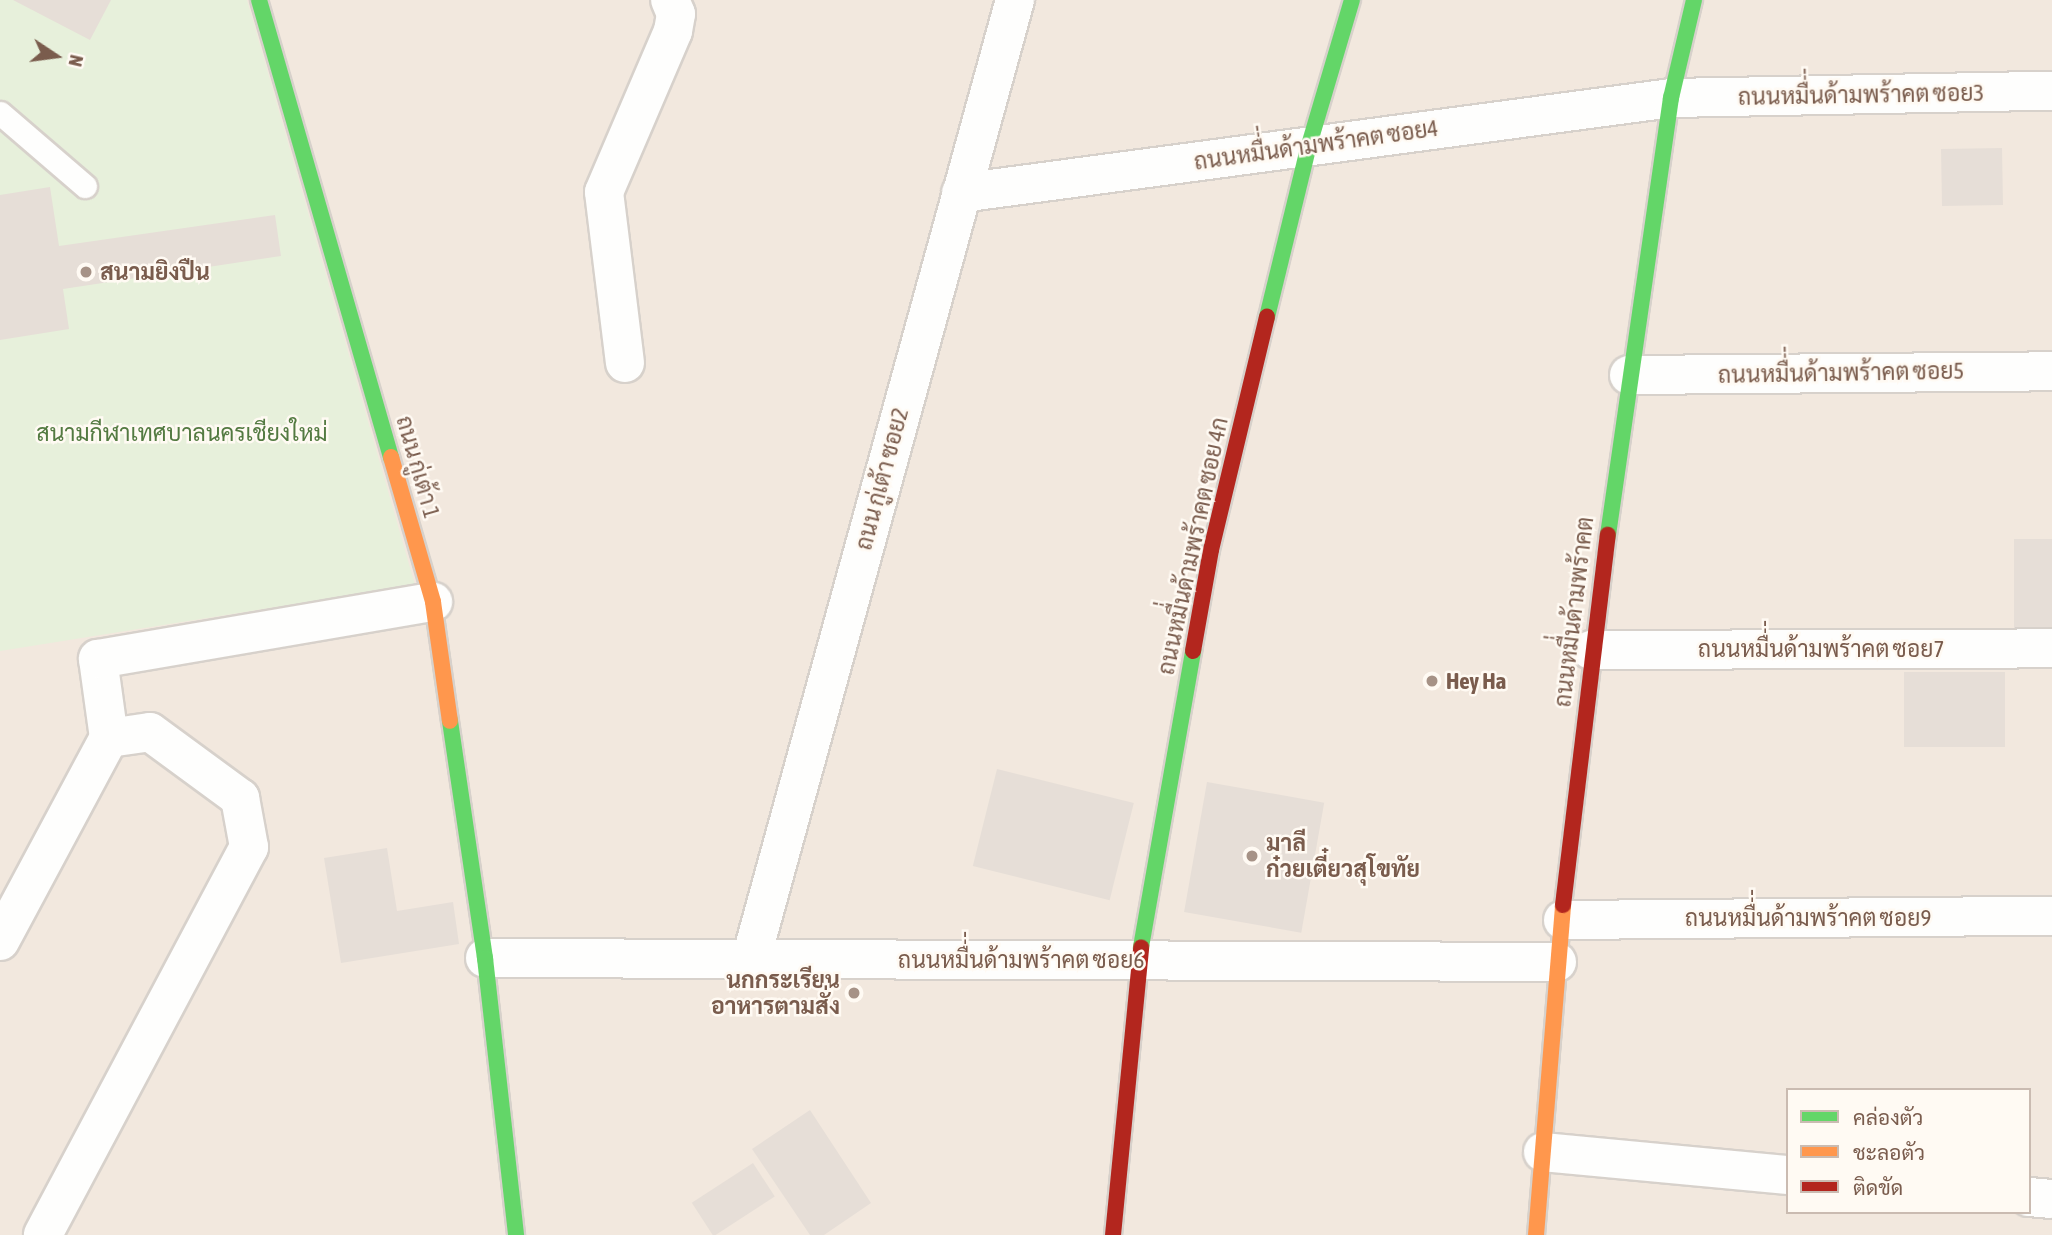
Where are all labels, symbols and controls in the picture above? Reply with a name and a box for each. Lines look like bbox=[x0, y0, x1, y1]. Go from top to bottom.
north arrow bbox=[21, 21, 91, 91]
text: N bbox=[64, 53, 88, 69]
street label: ถนนหมื่่นด้ามพร้าคต ซอย3 bbox=[1738, 79, 1984, 111]
street label: ถนนหมื่่นด้ามพร้าคต ซอย4 bbox=[1192, 114, 1440, 176]
place label: สนามยิงปืน bbox=[100, 258, 210, 286]
marker: สนามยิงปืน bbox=[78, 264, 94, 280]
street label: ถนนหมื่่นด้ามพร้าคต ซอย5 bbox=[1718, 357, 1964, 389]
street label: ถนน กู่เต้า ซอย2 bbox=[850, 405, 914, 553]
street label: ถนน กู่เต้า 1 bbox=[390, 413, 446, 521]
street label: ถนนหมื่่นด้ามพร้าคต ซอย 4ก bbox=[1152, 415, 1234, 677]
park label: สนามกีฬาเทศบาลนครเชียงใหม่ bbox=[36, 419, 328, 447]
street label: ถนนหมื่่นด้ามพร้าคต bbox=[1549, 515, 1599, 709]
street label: ถนนหมื่่นด้ามพร้าคต ซอย7 bbox=[1698, 635, 1944, 663]
place label: Hey Ha bbox=[1446, 667, 1506, 695]
marker: Hey Ha bbox=[1424, 673, 1440, 689]
place label: มาลี ก๋วยเตี๋ยวสุโขทัย bbox=[1266, 829, 1420, 883]
marker: มาลี ก๋วยเตี๋ยวสุโขทัย bbox=[1244, 848, 1260, 864]
street label: ถนนหมื่่นด้ามพร้าคต ซอย9 bbox=[1685, 904, 1931, 932]
street label: ถนนหมื่่นด้ามพร้าคต ซอย6 bbox=[898, 946, 1144, 974]
place label: นกกระเรียน อาหารตามสั่ง bbox=[711, 966, 840, 1020]
marker: นกกระเรียน อาหารตามสั่ง bbox=[846, 985, 862, 1001]
legend bbox=[1786, 1088, 2031, 1214]
text: คล่องตัว bbox=[1853, 1105, 1923, 1129]
text: ชะลอตัว bbox=[1853, 1140, 1925, 1164]
text: ติดขัด bbox=[1853, 1175, 1903, 1199]

